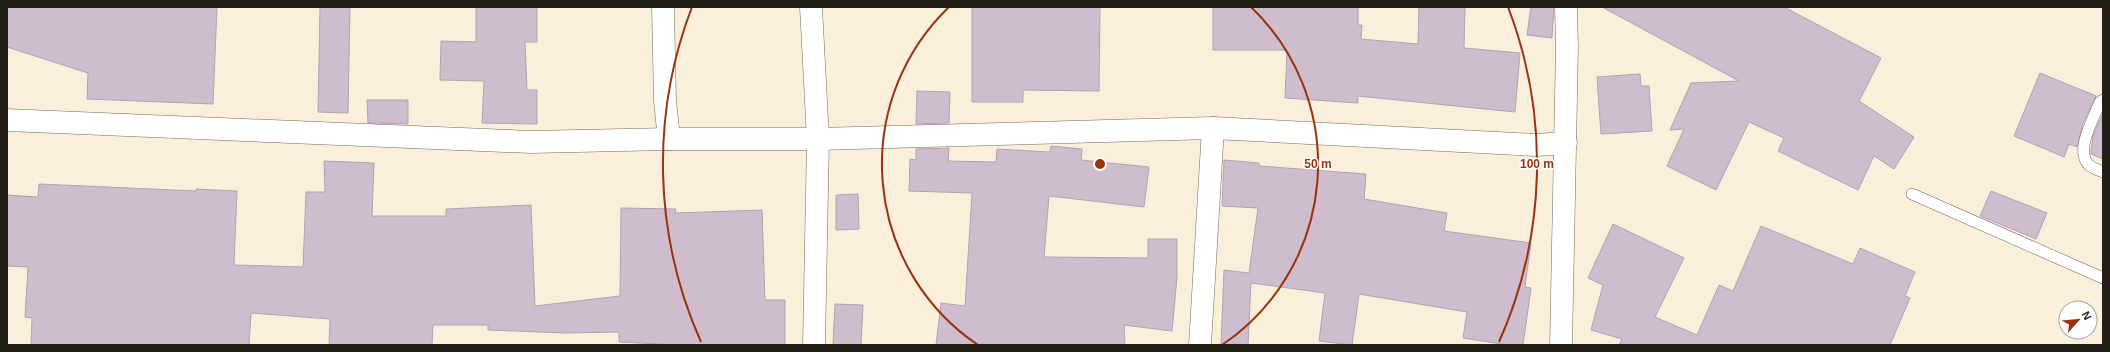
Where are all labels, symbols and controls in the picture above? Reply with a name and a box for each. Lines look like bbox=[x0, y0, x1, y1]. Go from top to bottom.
centre of rings bbox=[1093, 157, 1107, 171]
text: 50 m bbox=[1304, 157, 1332, 171]
text: 100 m bbox=[1520, 157, 1554, 171]
north arrow bbox=[2058, 300, 2098, 340]
text: N bbox=[2080, 309, 2094, 322]

